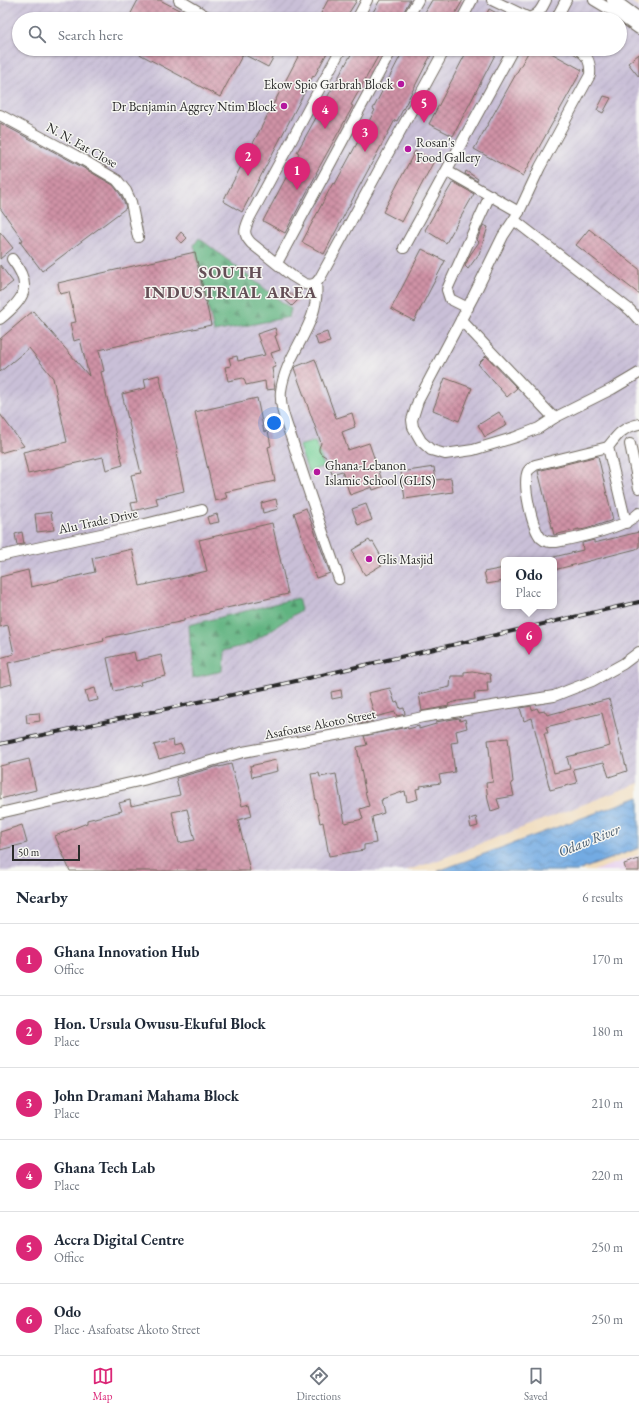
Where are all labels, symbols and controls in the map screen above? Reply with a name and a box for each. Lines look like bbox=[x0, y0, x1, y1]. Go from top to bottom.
search box bbox=[12, 12, 627, 56]
icon: search bbox=[26, 23, 48, 45]
text: Search here bbox=[58, 25, 123, 44]
place label: Ekow Spio Garbrah Block bbox=[264, 76, 394, 93]
marker: Ekow Spio Garbrah Block bbox=[396, 79, 406, 89]
pin: 5 bbox=[411, 90, 437, 123]
pin: 4 bbox=[312, 96, 338, 129]
place label: Dr Benjamin Aggrey Ntim Block bbox=[112, 98, 277, 115]
marker: Dr Benjamin Aggrey Ntim Block bbox=[279, 101, 289, 111]
street label: N. N. Eat Close bbox=[43, 118, 121, 172]
pin: 3 bbox=[352, 119, 378, 152]
place label: Rosan's Food Gallery bbox=[416, 134, 481, 166]
pin: 2 bbox=[235, 143, 261, 176]
marker: Rosan's Food Gallery bbox=[403, 144, 413, 154]
pin: 1 bbox=[284, 157, 310, 190]
district label: SOUTH INDUSTRIAL AREA bbox=[145, 261, 317, 303]
your location bbox=[264, 413, 284, 433]
place label: Ghana-Lebanon Islamic School (GLIS) bbox=[325, 457, 435, 489]
marker: Ghana-Lebanon Islamic School (GLIS) bbox=[312, 467, 322, 477]
street label: Alu Trade Drive bbox=[56, 504, 139, 538]
place label: Glis Masjid bbox=[377, 551, 434, 568]
marker: Glis Masjid bbox=[364, 554, 374, 564]
popup bbox=[501, 557, 557, 609]
text: Odo bbox=[516, 565, 543, 584]
text: Place bbox=[516, 584, 541, 601]
pin: 6 bbox=[516, 622, 542, 655]
street label: Asafoatse Akoto Street bbox=[262, 705, 377, 743]
water label: Odaw River bbox=[556, 819, 623, 860]
scale bar bbox=[12, 843, 80, 862]
text: 50 m bbox=[18, 845, 39, 859]
text: Nearby bbox=[16, 886, 68, 908]
text: 6 results bbox=[582, 889, 623, 906]
text: Ghana Innovation Hub bbox=[54, 942, 199, 961]
text: 1 bbox=[26, 951, 32, 968]
text: 170 m bbox=[592, 951, 623, 968]
text: Office bbox=[54, 961, 84, 978]
text: Hon. Ursula Owusu-Ekuful Block bbox=[54, 1014, 266, 1033]
text: 2 bbox=[26, 1023, 32, 1040]
text: 180 m bbox=[592, 1023, 623, 1040]
text: Place bbox=[54, 1033, 80, 1050]
text: John Dramani Mahama Block bbox=[54, 1086, 239, 1105]
text: 3 bbox=[26, 1095, 32, 1112]
text: 210 m bbox=[592, 1095, 623, 1112]
text: Place bbox=[54, 1105, 80, 1122]
text: Ghana Tech Lab bbox=[54, 1158, 155, 1177]
text: 4 bbox=[26, 1167, 32, 1184]
text: 220 m bbox=[592, 1167, 623, 1184]
text: Place bbox=[54, 1177, 80, 1194]
text: Accra Digital Centre bbox=[54, 1230, 184, 1249]
text: 5 bbox=[26, 1239, 32, 1256]
text: 250 m bbox=[592, 1239, 623, 1256]
text: Office bbox=[54, 1249, 84, 1266]
text: Odo bbox=[54, 1302, 81, 1321]
text: 6 bbox=[26, 1311, 32, 1328]
text: 250 m bbox=[592, 1311, 623, 1328]
text: Place · Asafoatse Akoto Street bbox=[54, 1321, 200, 1338]
tab: Map bbox=[92, 1365, 114, 1403]
tab: Directions bbox=[297, 1365, 341, 1403]
tab: Saved bbox=[524, 1365, 547, 1403]

